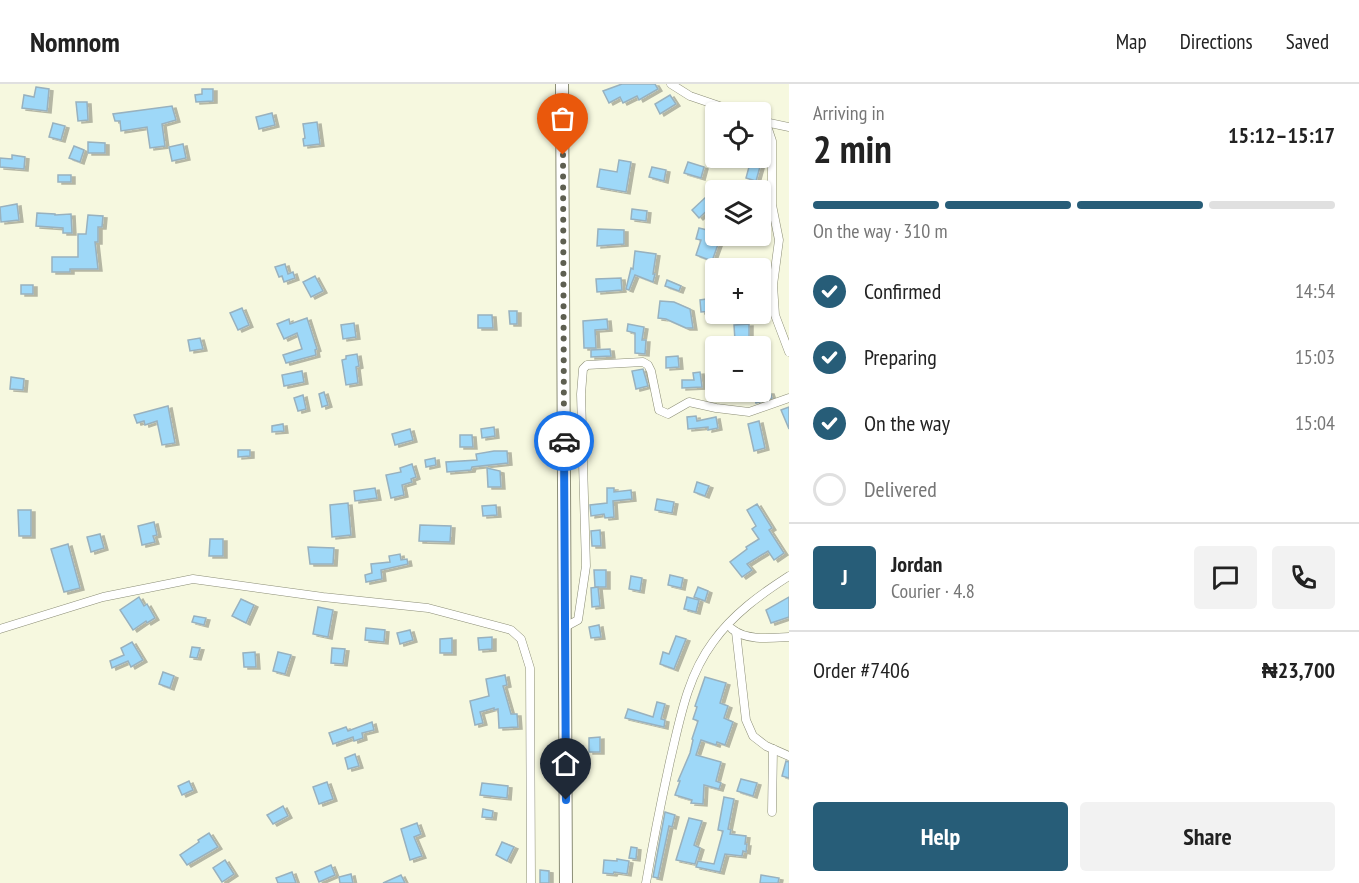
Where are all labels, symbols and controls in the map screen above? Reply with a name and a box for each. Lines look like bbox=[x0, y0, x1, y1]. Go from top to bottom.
text: Nomnom bbox=[30, 23, 120, 60]
text: Map bbox=[1116, 28, 1147, 55]
text: Directions bbox=[1180, 28, 1253, 55]
text: Saved bbox=[1286, 28, 1329, 55]
pin bbox=[537, 93, 588, 155]
text: Arriving in bbox=[813, 100, 885, 126]
icon: bag bbox=[546, 102, 579, 135]
map controls bbox=[705, 102, 771, 402]
button: locate bbox=[705, 102, 771, 168]
text: 15:12–15:17 bbox=[1228, 121, 1335, 149]
text: 2 min bbox=[813, 123, 892, 174]
button: layers bbox=[705, 180, 771, 246]
text: On the way · 310 m bbox=[813, 218, 948, 244]
button: + bbox=[705, 258, 771, 324]
icon: check bbox=[813, 275, 846, 308]
text: Confirmed bbox=[864, 277, 941, 305]
text: 14:54 bbox=[1295, 278, 1335, 304]
button: − bbox=[705, 336, 771, 402]
icon: check bbox=[813, 341, 846, 374]
text: Preparing bbox=[864, 343, 937, 371]
text: 15:03 bbox=[1295, 344, 1335, 370]
icon: check bbox=[813, 407, 846, 440]
text: On the way bbox=[864, 409, 950, 437]
text: 15:04 bbox=[1295, 410, 1335, 436]
courier bbox=[534, 411, 594, 471]
icon: car bbox=[548, 425, 581, 458]
text: Delivered bbox=[864, 475, 937, 503]
button: chat bbox=[1194, 546, 1257, 609]
button: phone bbox=[1272, 546, 1335, 609]
text: Jordan bbox=[891, 550, 942, 578]
text: J bbox=[841, 563, 848, 591]
text: Courier · 4.8 bbox=[891, 578, 975, 604]
text: Order #7406 bbox=[813, 656, 910, 684]
text: ₦23,700 bbox=[1262, 656, 1335, 684]
pin bbox=[540, 738, 591, 800]
icon: home bbox=[549, 747, 582, 780]
button: Help bbox=[813, 802, 1068, 871]
button: Share bbox=[1080, 802, 1335, 871]

